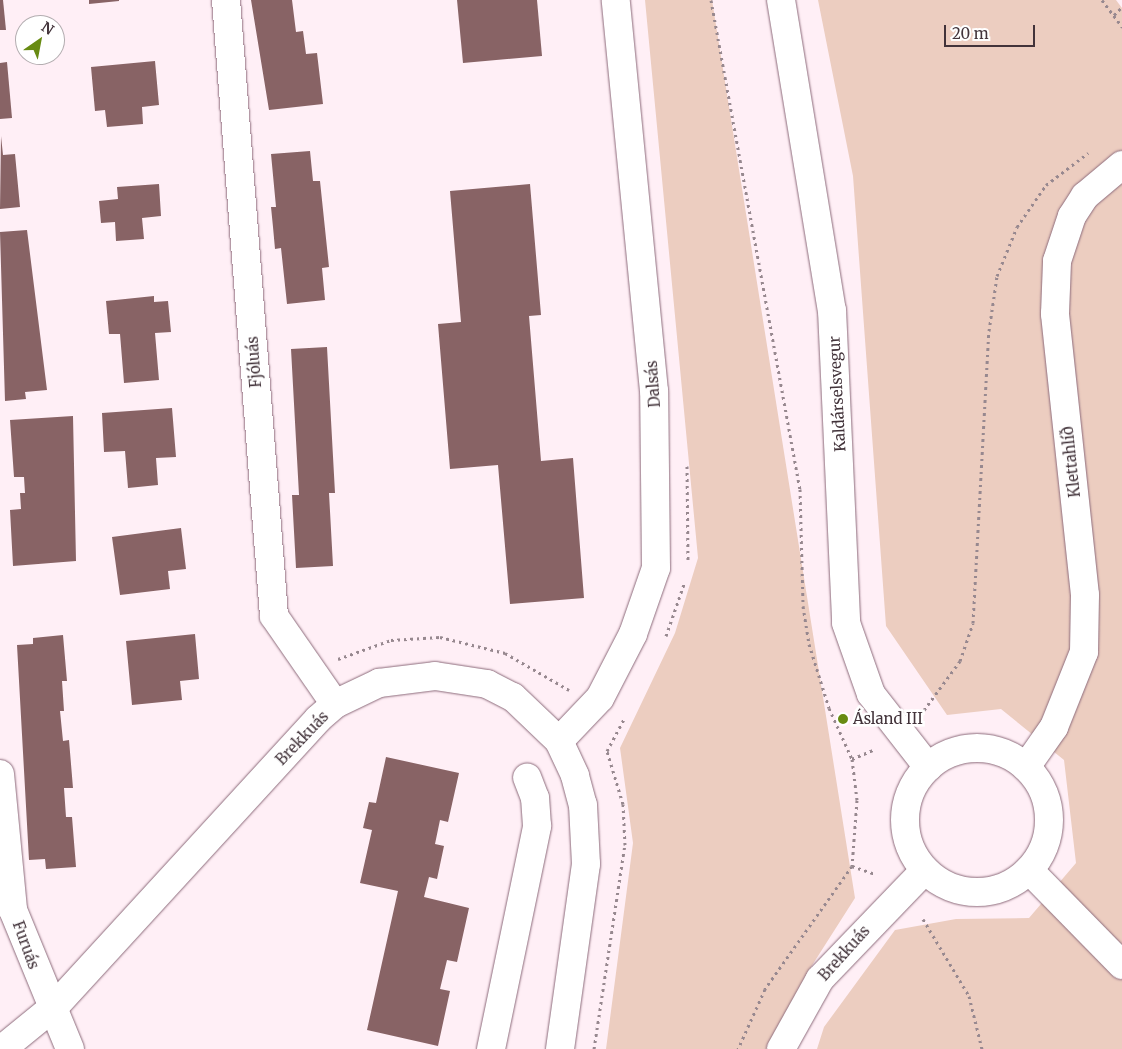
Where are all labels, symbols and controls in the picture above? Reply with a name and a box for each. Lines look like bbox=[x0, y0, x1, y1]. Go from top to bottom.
north arrow bbox=[15, 15, 65, 65]
scale bar bbox=[947, 15, 1038, 47]
text: N bbox=[38, 18, 57, 39]
text: 20 m bbox=[952, 24, 989, 43]
street label: Fjóluás bbox=[243, 336, 265, 388]
street label: Kaldárselsvegur bbox=[825, 336, 849, 452]
street label: Dalsás bbox=[642, 360, 664, 408]
street label: Klettahlíð bbox=[1058, 426, 1084, 498]
street label: Brekkuás bbox=[272, 707, 332, 769]
place label: Ásland III bbox=[853, 710, 923, 728]
marker: Ásland III bbox=[837, 713, 849, 725]
street label: Furuás bbox=[9, 918, 43, 972]
street label: Brekkuás bbox=[815, 922, 873, 984]

